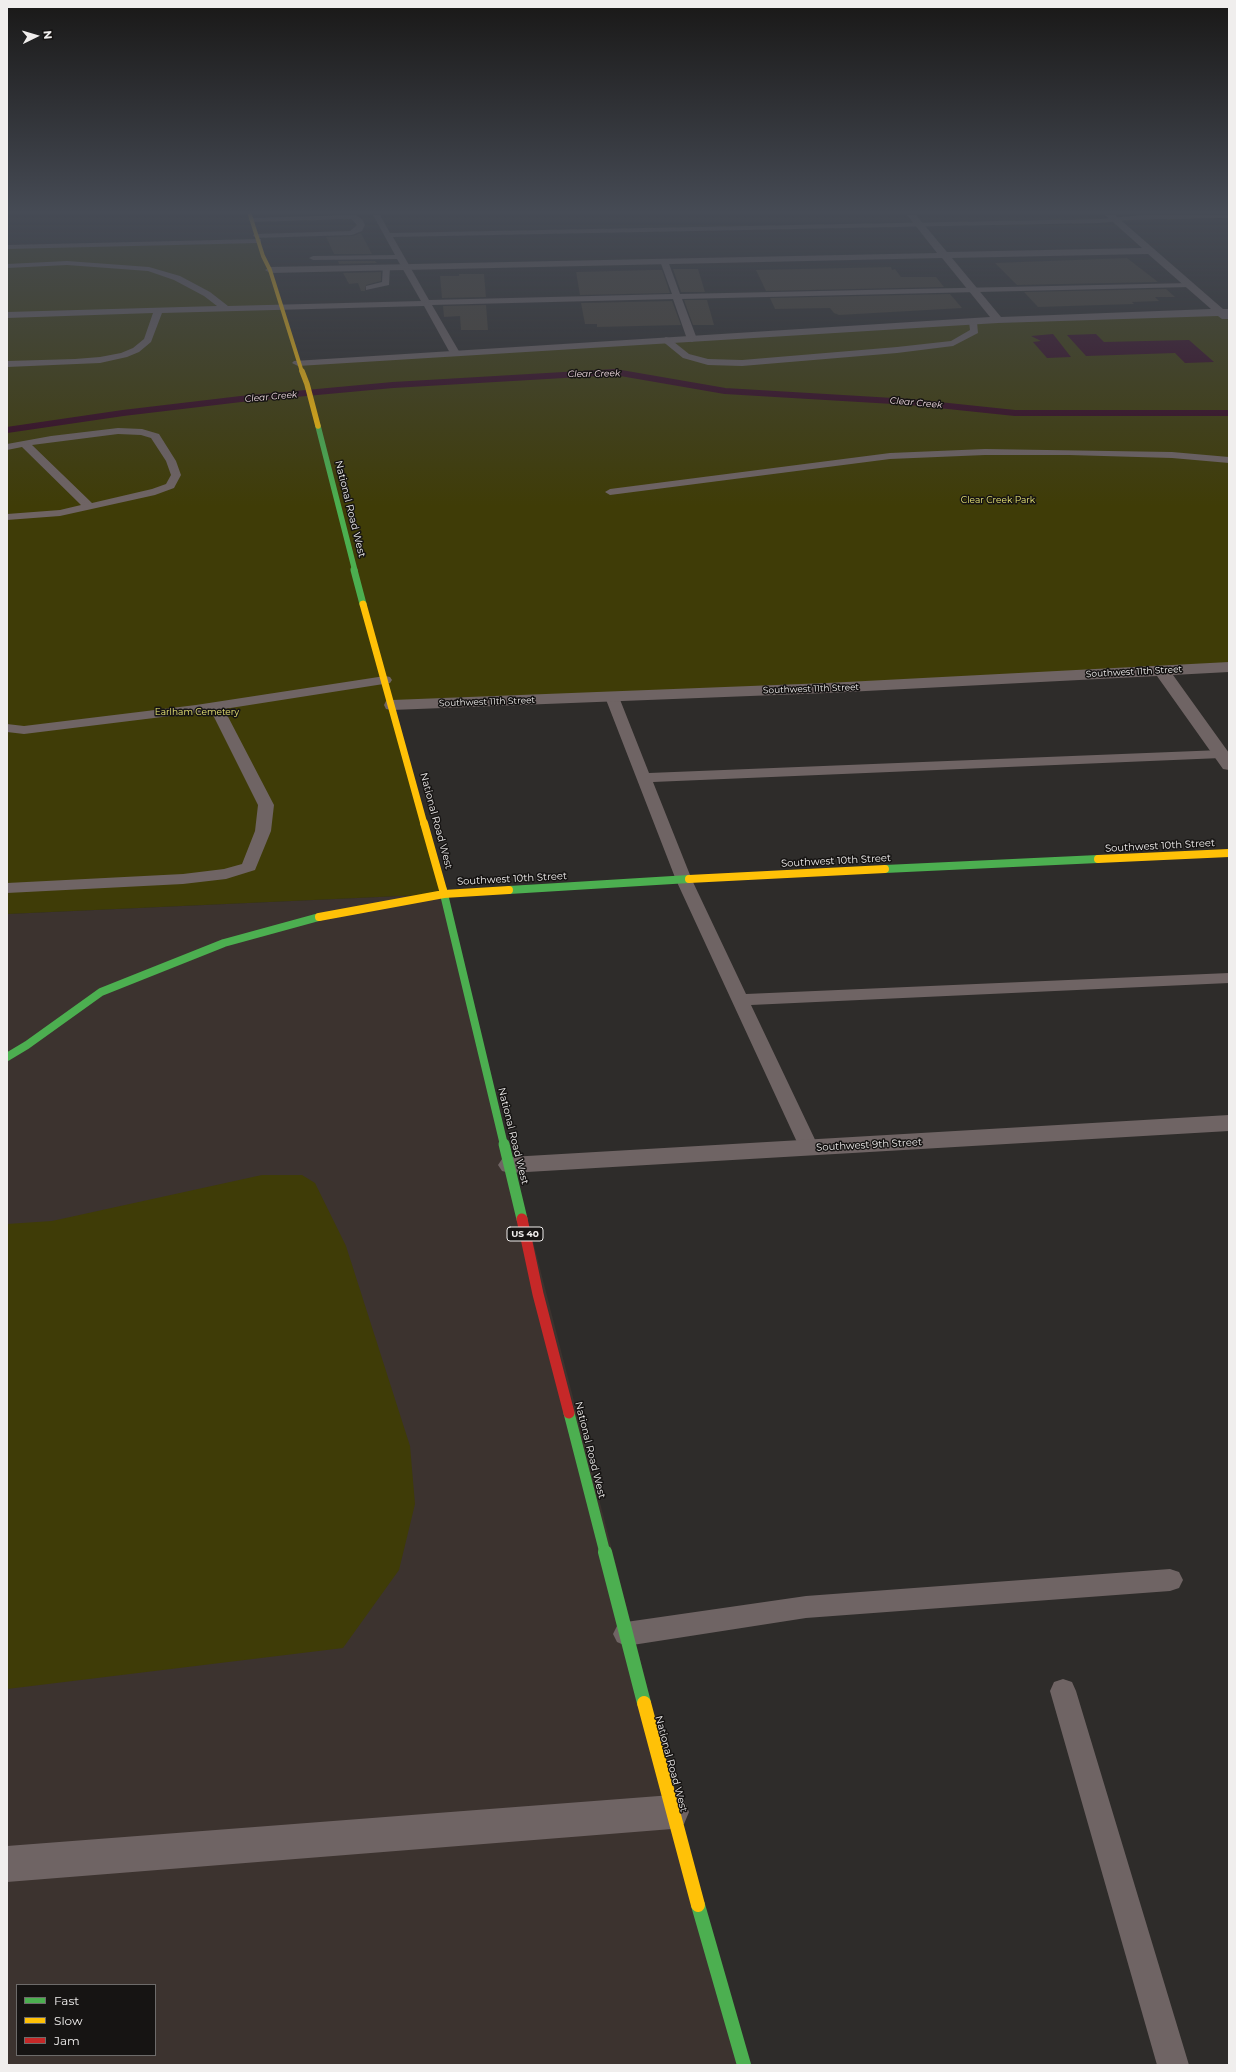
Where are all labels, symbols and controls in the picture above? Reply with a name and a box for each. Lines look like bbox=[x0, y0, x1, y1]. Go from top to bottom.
north arrow bbox=[16, 16, 56, 56]
text: N bbox=[41, 30, 55, 40]
water label: Clear Creek bbox=[568, 368, 620, 380]
water label: Clear Creek bbox=[244, 389, 298, 405]
water label: Clear Creek bbox=[889, 395, 943, 411]
street label: National Road West bbox=[332, 459, 368, 559]
park label: Clear Creek Park bbox=[961, 495, 1035, 505]
street label: Southwest 11th Street bbox=[1086, 664, 1182, 680]
street label: Southwest 11th Street bbox=[763, 682, 859, 696]
street label: Southwest 11th Street bbox=[439, 695, 535, 709]
park label: Earlham Cemetery bbox=[155, 707, 239, 717]
street label: National Road West bbox=[417, 771, 455, 871]
street label: Southwest 10th Street bbox=[1105, 837, 1215, 855]
street label: Southwest 10th Street bbox=[781, 852, 891, 870]
street label: Southwest 10th Street bbox=[457, 870, 567, 888]
street label: National Road West bbox=[495, 1086, 531, 1186]
street label: Southwest 9th Street bbox=[816, 1136, 922, 1154]
road number: US 40 bbox=[507, 1227, 543, 1241]
street label: National Road West bbox=[572, 1400, 608, 1500]
street label: National Road West bbox=[652, 1714, 690, 1814]
legend bbox=[16, 1984, 156, 2056]
text: Fast bbox=[54, 1993, 79, 2008]
text: Slow bbox=[54, 2013, 83, 2028]
text: Jam bbox=[54, 2033, 80, 2048]

